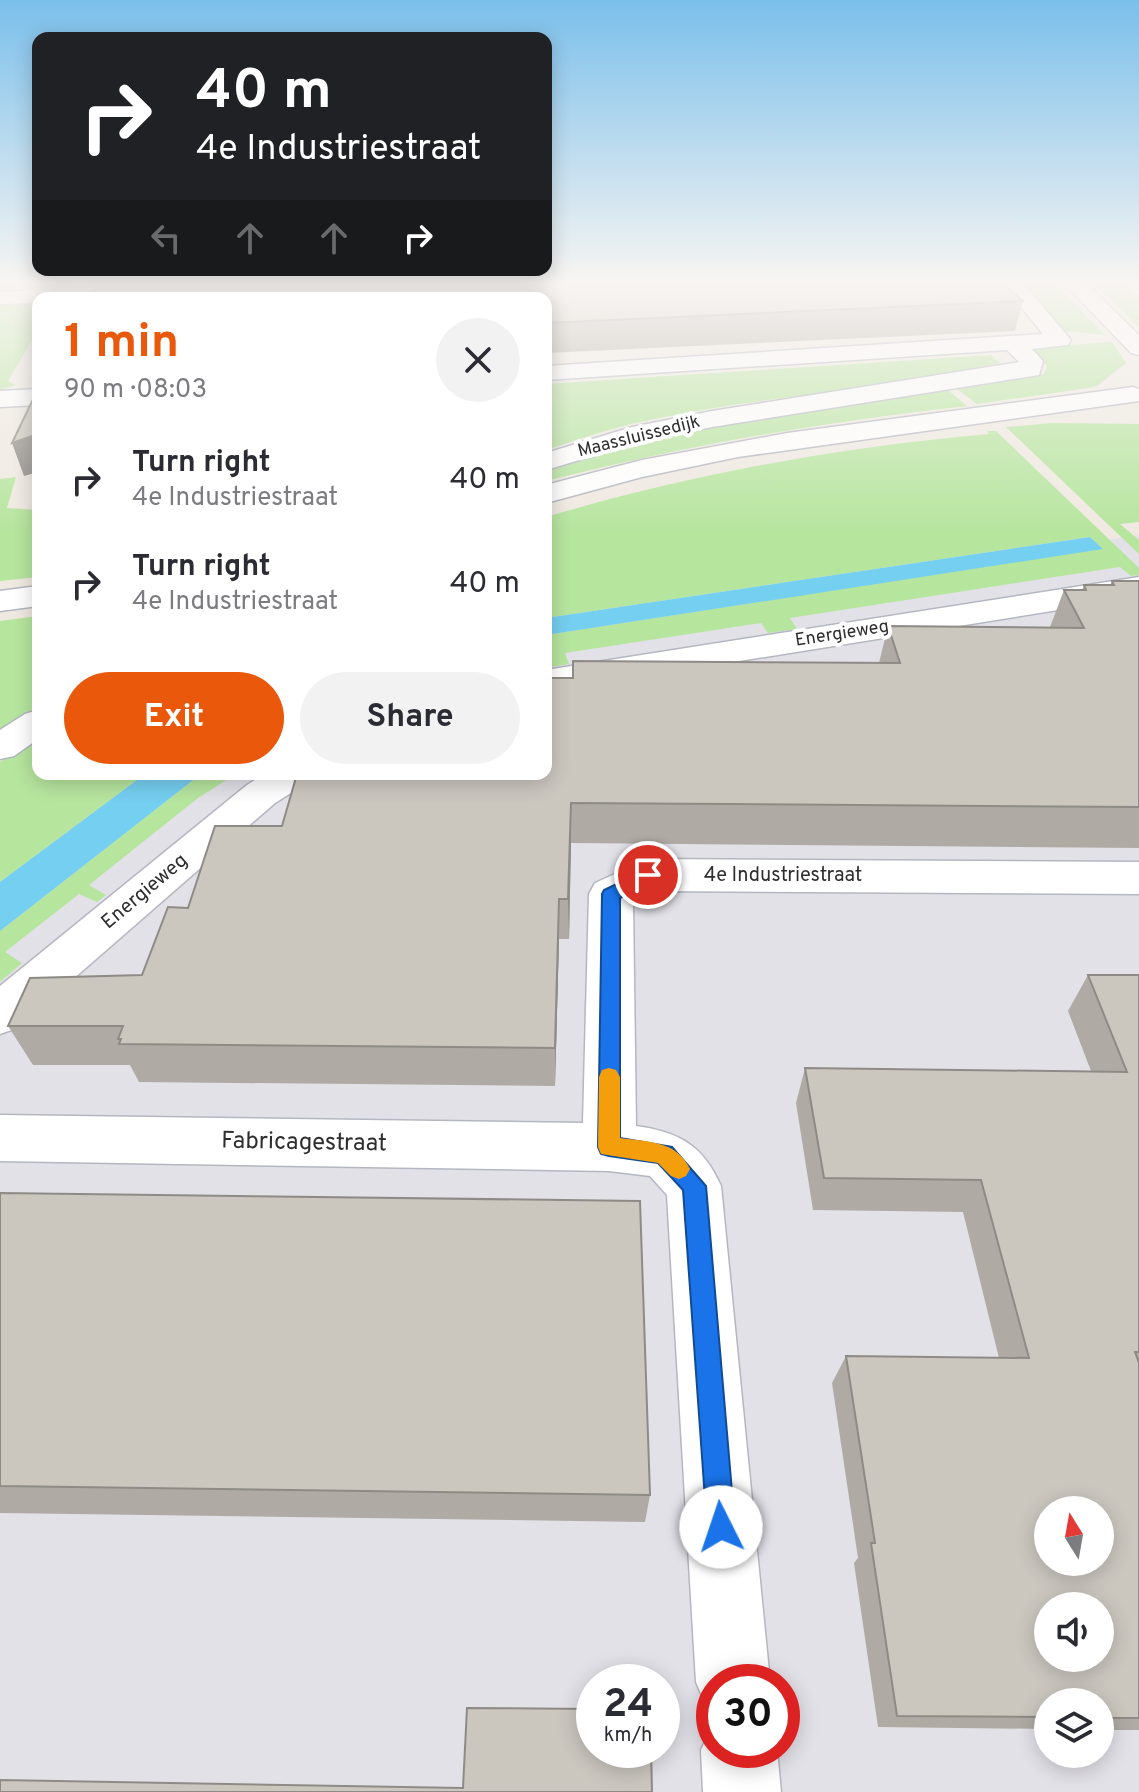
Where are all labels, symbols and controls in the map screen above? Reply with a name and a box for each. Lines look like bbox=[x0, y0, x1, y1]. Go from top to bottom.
text: 40 m bbox=[196, 58, 332, 128]
icon: right bbox=[64, 64, 168, 168]
text: 4e Industriestraat bbox=[196, 127, 481, 173]
icon: left bbox=[144, 216, 188, 260]
icon: ahead bbox=[228, 216, 272, 260]
icon: ahead bbox=[312, 216, 356, 260]
icon: right bbox=[396, 216, 440, 260]
text: 1 min bbox=[64, 314, 179, 374]
button: close bbox=[436, 318, 520, 402]
text: 90 m · 08:03 bbox=[64, 374, 207, 407]
street label: Maassluissedijk bbox=[575, 411, 703, 463]
text: Turn right bbox=[132, 445, 270, 482]
icon: right bbox=[64, 458, 108, 502]
text: 40 m bbox=[450, 462, 520, 499]
text: 4e Industriestraat bbox=[132, 482, 338, 515]
text: Turn right bbox=[132, 549, 270, 586]
icon: right bbox=[64, 562, 108, 606]
text: 40 m bbox=[450, 566, 520, 603]
text: 4e Industriestraat bbox=[132, 586, 338, 619]
street label: Energieweg bbox=[794, 615, 890, 653]
button: Exit bbox=[64, 672, 284, 764]
button: Share bbox=[300, 672, 520, 764]
pin bbox=[614, 841, 682, 909]
street label: Energieweg bbox=[96, 848, 194, 936]
icon: arrive bbox=[626, 853, 670, 897]
street label: 4e Industriestraat bbox=[704, 863, 862, 889]
street label: Fabricagestraat bbox=[221, 1127, 387, 1159]
position arrow bbox=[679, 1485, 763, 1569]
north arrow bbox=[1034, 1496, 1114, 1576]
map controls bbox=[1034, 1496, 1114, 1768]
button: sound bbox=[1034, 1592, 1114, 1672]
speed limit sign: 30 bbox=[696, 1664, 800, 1768]
text: 24 bbox=[603, 1681, 653, 1731]
button: layers bbox=[1034, 1688, 1114, 1768]
text: km/h bbox=[604, 1723, 652, 1749]

